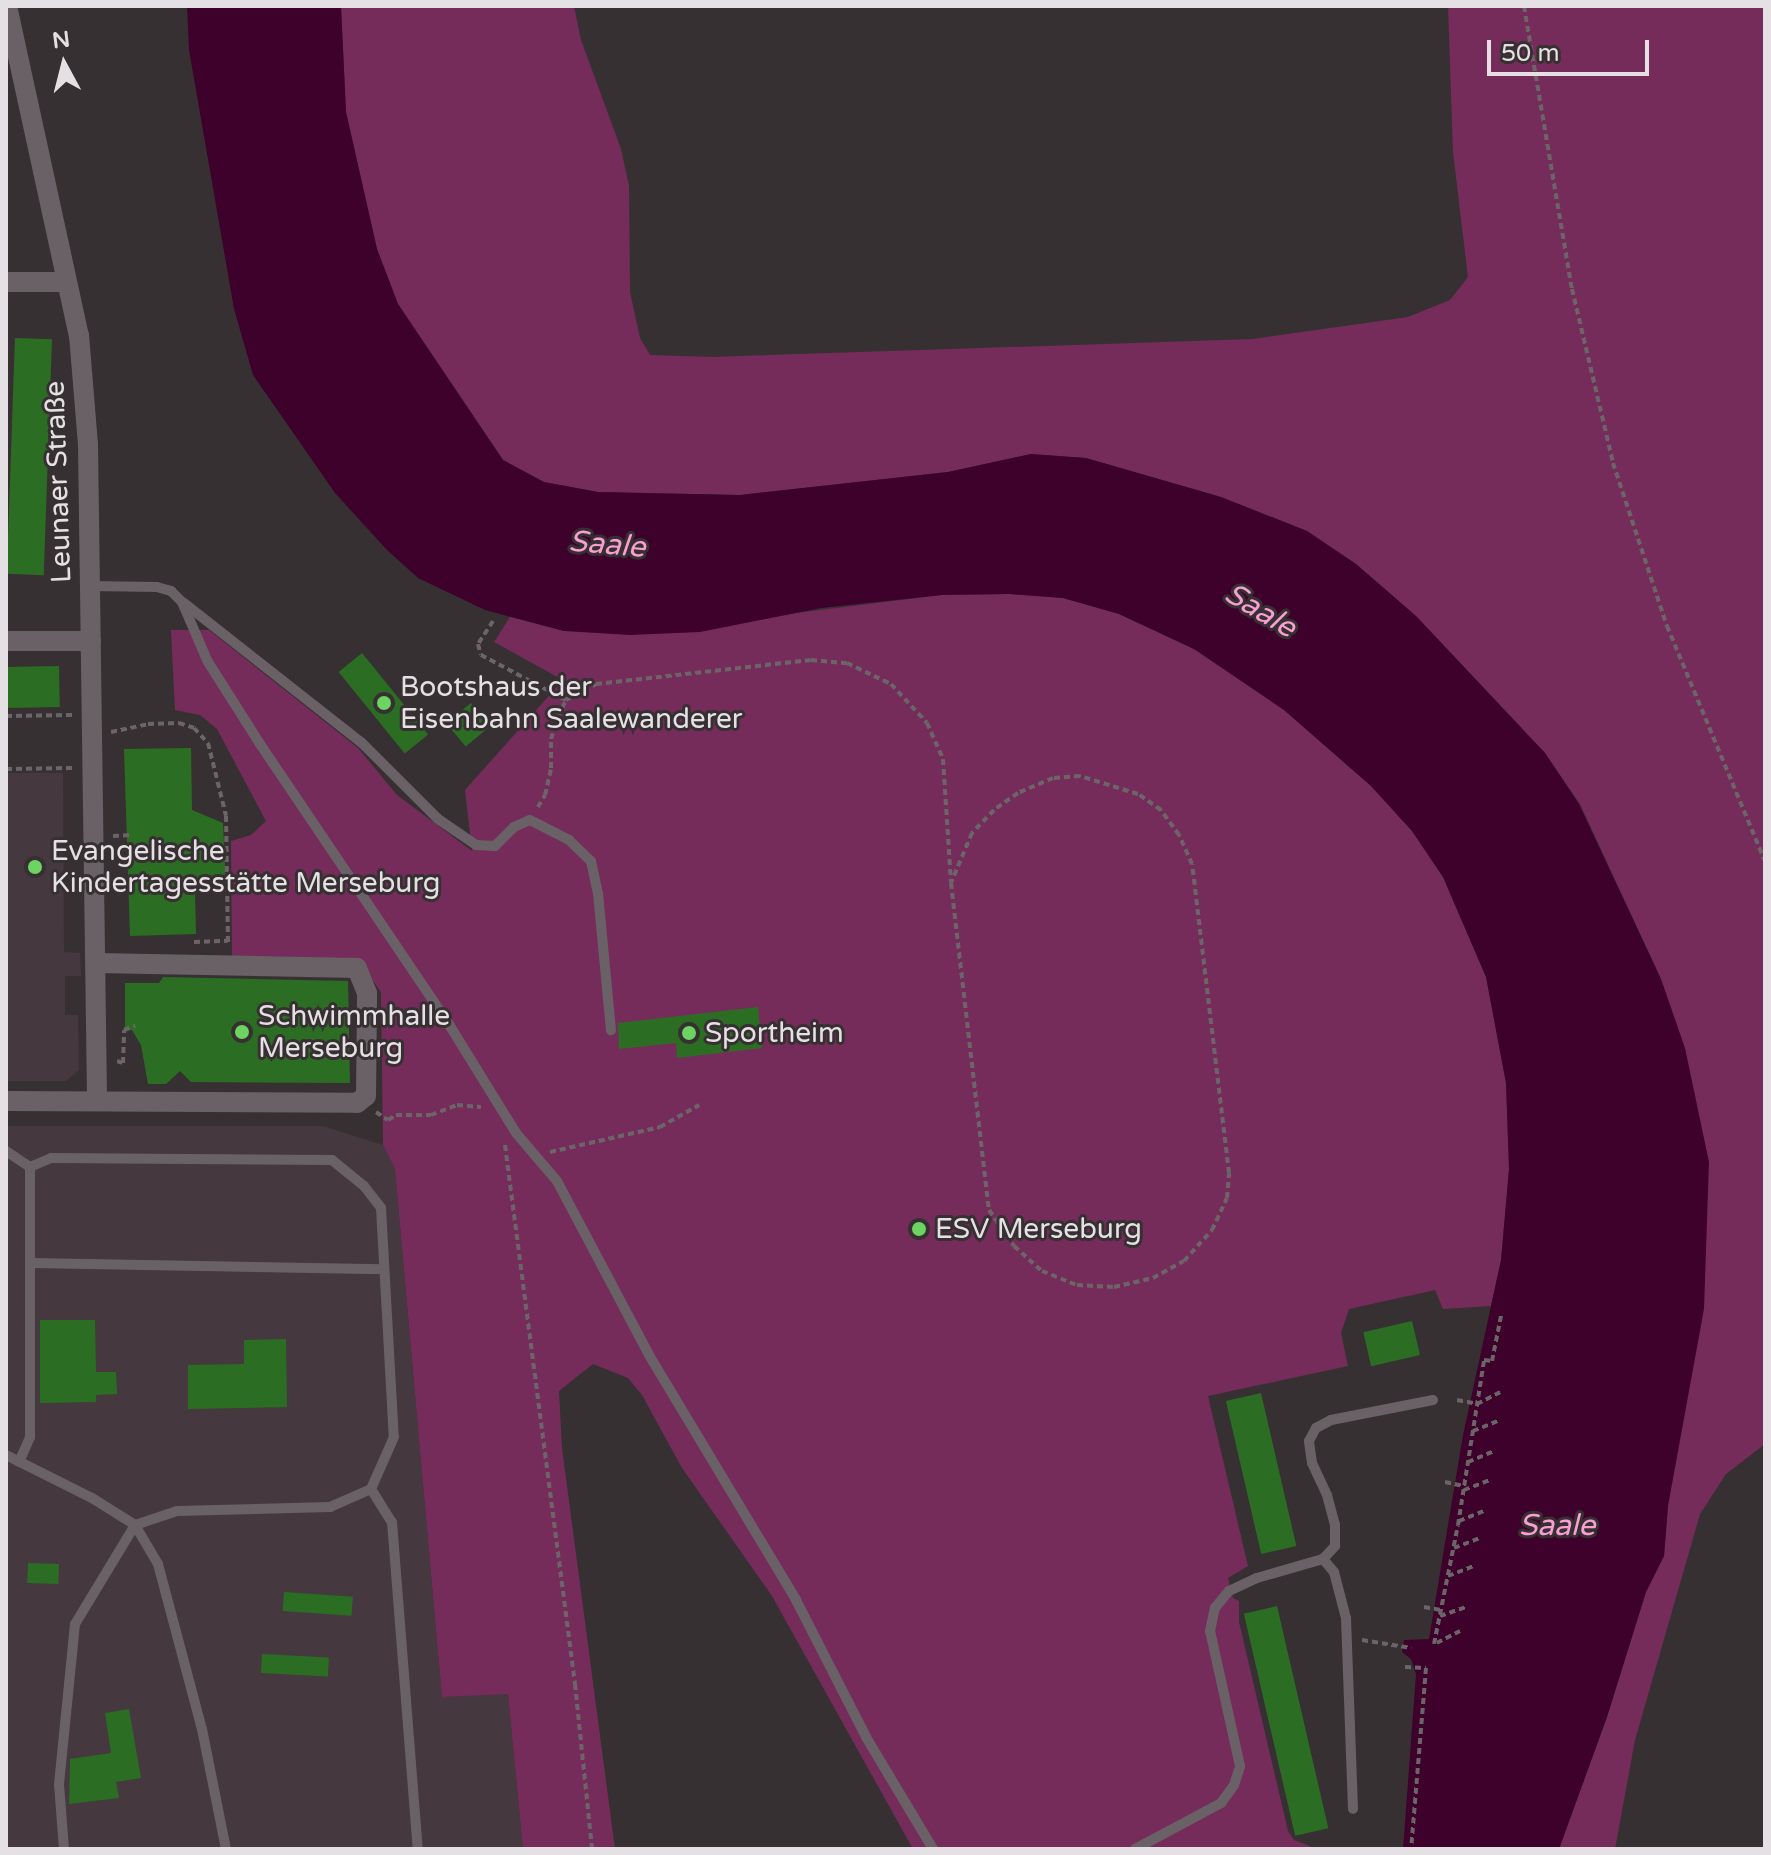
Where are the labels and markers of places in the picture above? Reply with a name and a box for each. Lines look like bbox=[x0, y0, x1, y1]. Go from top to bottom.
place label: Bootshaus der Eisenbahn Saalewanderer bbox=[400, 670, 743, 736]
marker: Bootshaus der Eisenbahn Saalewanderer bbox=[375, 694, 393, 712]
place label: Evangelische Kindertagesstätte Merseburg bbox=[51, 834, 440, 900]
marker: Evangelische Kindertagesstätte Merseburg bbox=[26, 858, 44, 876]
place label: Schwimmhalle Merseburg bbox=[258, 999, 450, 1065]
place label: Sportheim bbox=[705, 1016, 844, 1050]
marker: Schwimmhalle Merseburg bbox=[233, 1023, 251, 1041]
marker: Sportheim bbox=[680, 1024, 698, 1042]
place label: ESV Merseburg bbox=[935, 1212, 1142, 1246]
marker: ESV Merseburg bbox=[910, 1220, 928, 1238]

